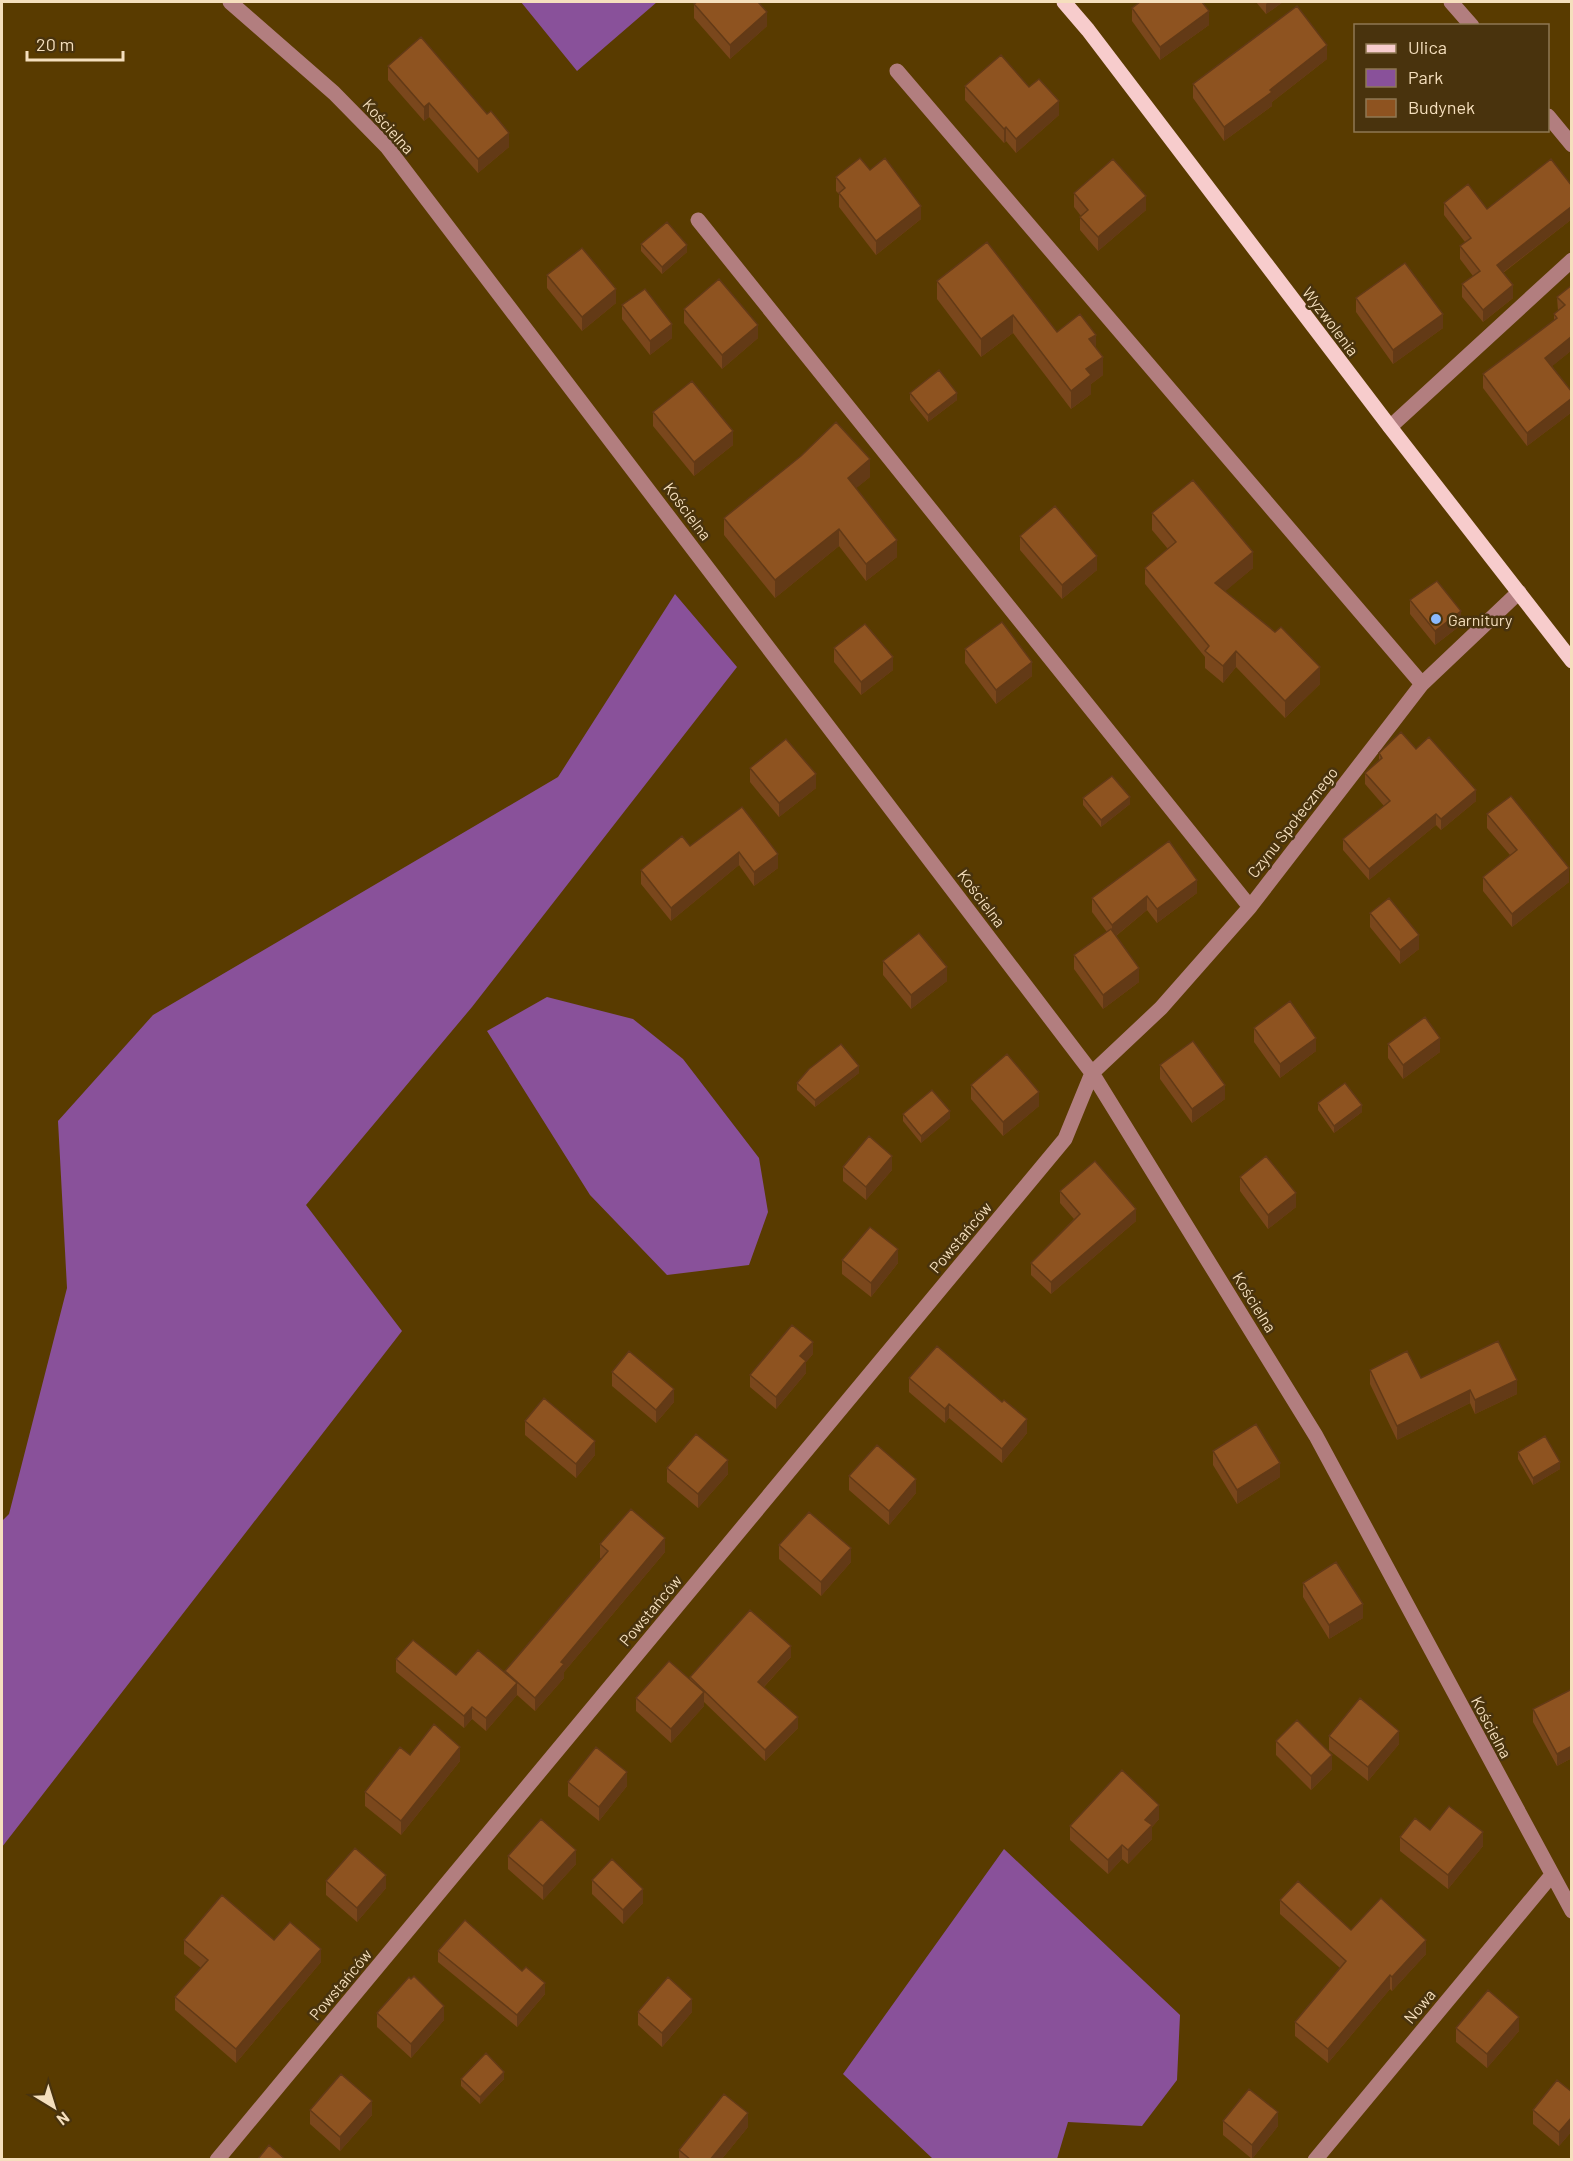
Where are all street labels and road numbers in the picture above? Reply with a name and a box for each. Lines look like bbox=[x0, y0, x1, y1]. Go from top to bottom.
street label: Kościelna bbox=[359, 95, 419, 157]
street label: Wyzwolenia bbox=[1299, 283, 1363, 359]
street label: Kościelna bbox=[660, 478, 716, 544]
street label: Czynu Społecznego bbox=[1243, 763, 1341, 881]
street label: Kościelna bbox=[954, 865, 1010, 931]
street label: Powstańców bbox=[925, 1197, 995, 1276]
street label: Kościelna bbox=[1229, 1268, 1281, 1336]
street label: Powstańców bbox=[615, 1570, 685, 1649]
street label: Kościelna bbox=[1468, 1693, 1516, 1761]
street label: Powstańców bbox=[305, 1944, 375, 2023]
street label: Nowa bbox=[1399, 1985, 1439, 2027]

